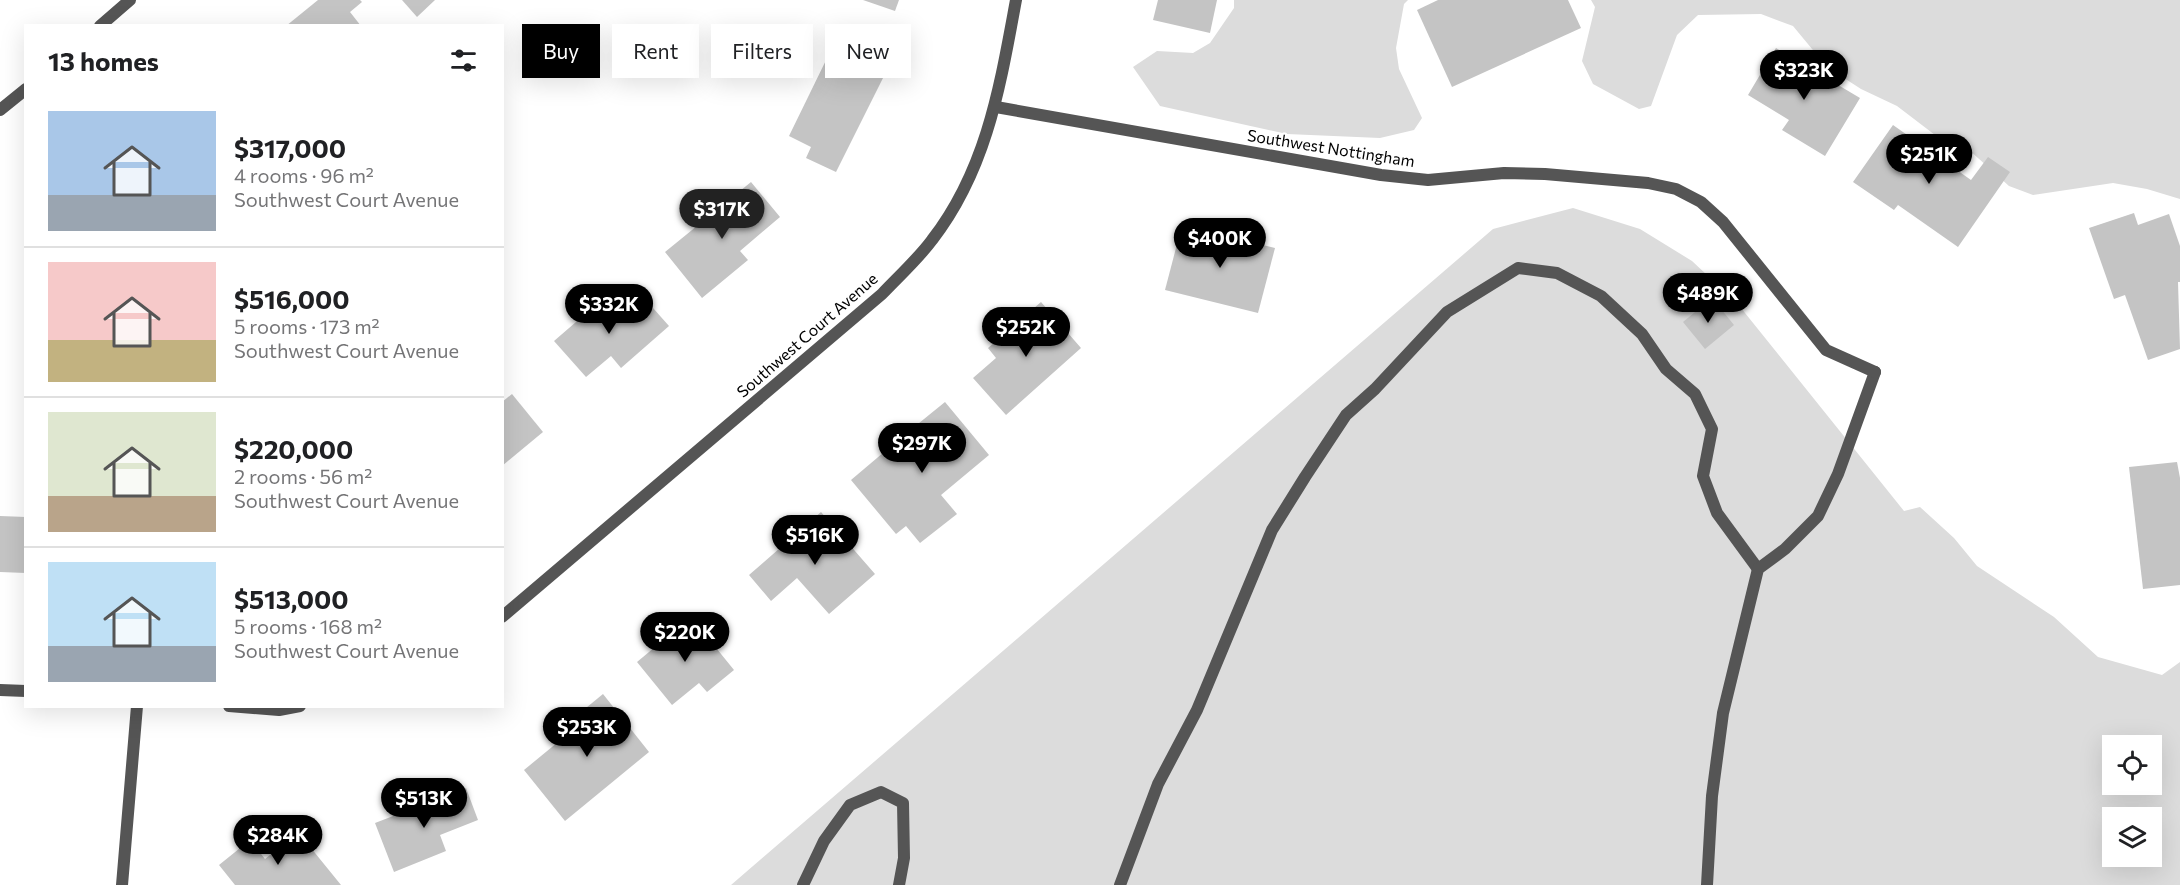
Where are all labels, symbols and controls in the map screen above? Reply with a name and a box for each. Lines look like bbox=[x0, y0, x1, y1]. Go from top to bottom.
chip: Buy bbox=[522, 24, 600, 78]
chip: Rent bbox=[612, 24, 699, 78]
chip: Filters bbox=[711, 24, 813, 78]
chip: New bbox=[825, 24, 911, 78]
icon: filters bbox=[447, 44, 480, 77]
text: 13 homes bbox=[48, 45, 159, 76]
pin: $323K bbox=[1762, 50, 1846, 101]
text: $323K bbox=[1774, 57, 1834, 81]
street label: Southwest Nottingham bbox=[1246, 125, 1416, 170]
text: $317,000 bbox=[234, 132, 346, 163]
pin: $251K bbox=[1887, 134, 1971, 185]
icon: home bbox=[96, 135, 168, 207]
text: $251K bbox=[1900, 141, 1958, 165]
text: 4 rooms · 96 m² bbox=[234, 163, 374, 187]
text: Southwest Court Avenue bbox=[234, 187, 459, 211]
pin: $317K bbox=[680, 189, 764, 240]
text: $317K bbox=[693, 196, 751, 220]
pin: $400K bbox=[1178, 218, 1262, 269]
text: $400K bbox=[1188, 225, 1252, 249]
street label: Southwest Court Avenue bbox=[732, 268, 881, 401]
pin: $489K bbox=[1666, 273, 1750, 324]
text: $489K bbox=[1677, 280, 1739, 304]
text: $516,000 bbox=[234, 283, 350, 314]
pin: $332K bbox=[567, 284, 651, 335]
icon: home bbox=[96, 286, 168, 358]
text: $332K bbox=[579, 291, 639, 315]
pin: $252K bbox=[984, 307, 1068, 358]
text: 5 rooms · 173 m² bbox=[234, 314, 380, 338]
text: $252K bbox=[996, 314, 1056, 338]
text: Southwest Court Avenue bbox=[234, 338, 459, 362]
pin: $297K bbox=[880, 423, 964, 474]
text: $297K bbox=[892, 430, 952, 454]
text: $220,000 bbox=[234, 433, 353, 464]
icon: home bbox=[96, 436, 168, 508]
text: 2 rooms · 56 m² bbox=[234, 464, 372, 488]
text: Southwest Court Avenue bbox=[234, 488, 459, 512]
pin: $516K bbox=[773, 515, 857, 566]
text: $516K bbox=[786, 522, 844, 546]
text: $513,000 bbox=[234, 583, 349, 614]
icon: home bbox=[96, 586, 168, 658]
pin: $220K bbox=[643, 612, 727, 663]
text: 5 rooms · 168 m² bbox=[234, 614, 382, 638]
text: $220K bbox=[654, 619, 716, 643]
text: Southwest Court Avenue bbox=[234, 638, 459, 662]
pin: $253K bbox=[545, 707, 629, 758]
text: $253K bbox=[557, 714, 617, 738]
map controls bbox=[2102, 735, 2162, 867]
button: locate bbox=[2102, 735, 2162, 795]
pin: $513K bbox=[382, 778, 466, 829]
text: $513K bbox=[395, 785, 453, 809]
button: layers bbox=[2102, 807, 2162, 867]
pin: $284K bbox=[236, 815, 320, 866]
text: $284K bbox=[247, 822, 309, 846]

